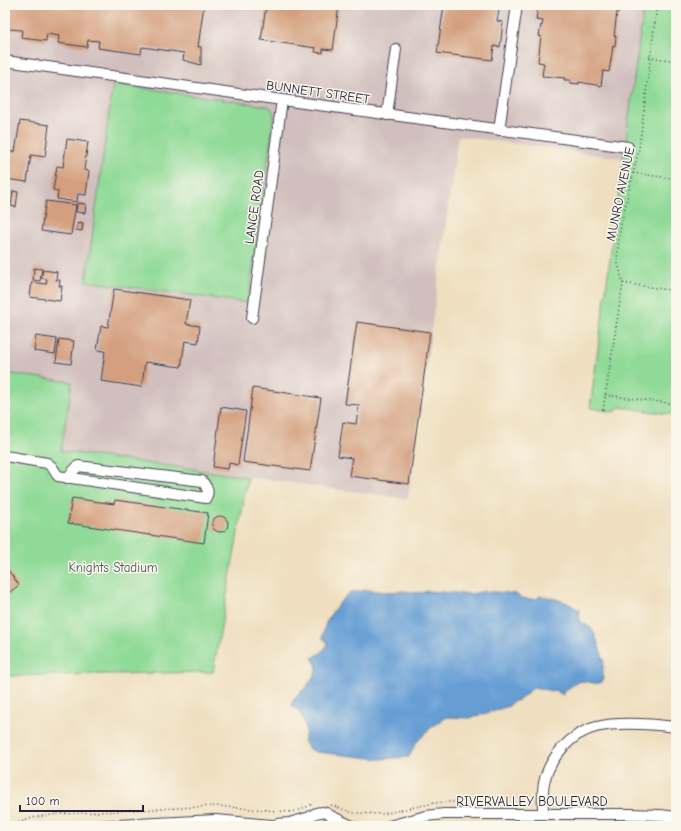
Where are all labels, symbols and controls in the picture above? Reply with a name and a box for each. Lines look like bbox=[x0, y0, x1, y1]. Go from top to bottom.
street label: BUNNETT STREET bbox=[265, 77, 371, 107]
street label: MUNRO AVENUE bbox=[603, 145, 637, 243]
street label: LANCE ROAD bbox=[241, 169, 267, 245]
park label: Knights Stadium bbox=[68, 560, 158, 575]
scale bar bbox=[20, 787, 143, 813]
text: 100 m bbox=[26, 794, 59, 808]
street label: RIVERVALLEY BOULEVARD bbox=[456, 794, 608, 809]

